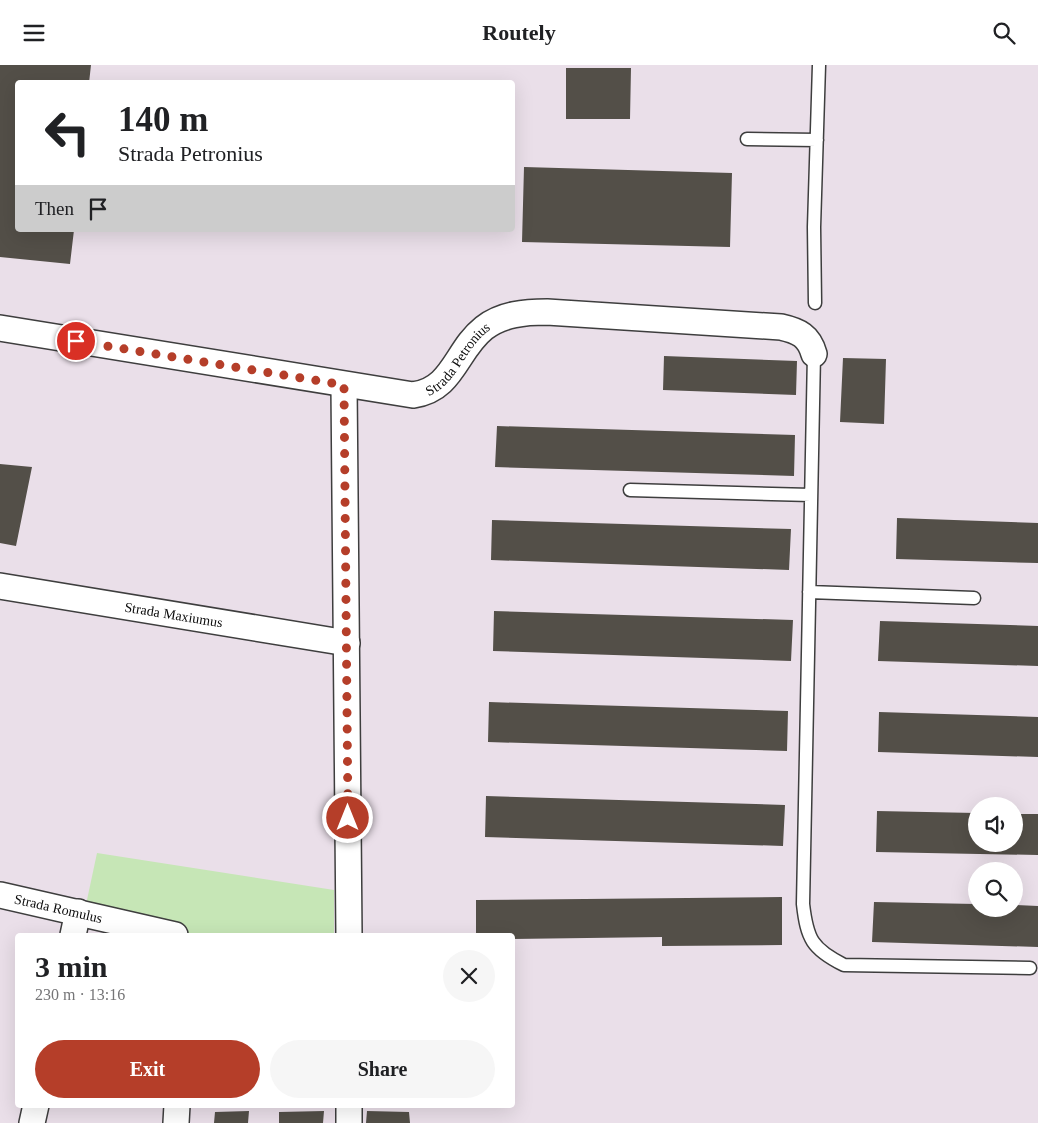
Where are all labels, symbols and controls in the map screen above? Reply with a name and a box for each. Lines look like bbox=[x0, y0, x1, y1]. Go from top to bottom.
icon: menu bbox=[20, 19, 48, 47]
icon: search bbox=[990, 19, 1018, 47]
text: Routely bbox=[482, 20, 556, 45]
icon: left bbox=[35, 100, 100, 165]
text: 140 m bbox=[118, 100, 208, 139]
text: Strada Petronius bbox=[118, 141, 263, 166]
icon: arrive bbox=[84, 195, 112, 223]
text: Then bbox=[35, 198, 74, 219]
street label: Strada Petronius bbox=[423, 319, 493, 399]
pin bbox=[55, 320, 97, 362]
icon: arrive bbox=[62, 327, 90, 355]
street label: Strada Maxiumus bbox=[123, 600, 224, 630]
position arrow bbox=[321, 791, 373, 843]
map controls bbox=[968, 797, 1023, 917]
button: sound bbox=[968, 797, 1023, 852]
button: search bbox=[968, 862, 1023, 917]
street label: Strada Romulus bbox=[13, 892, 104, 926]
text: 3 min bbox=[35, 950, 108, 983]
button: close bbox=[443, 950, 495, 1002]
text: 230 m · 13:16 bbox=[35, 986, 125, 1003]
button: Exit bbox=[35, 1040, 260, 1098]
button: Share bbox=[270, 1040, 495, 1098]

